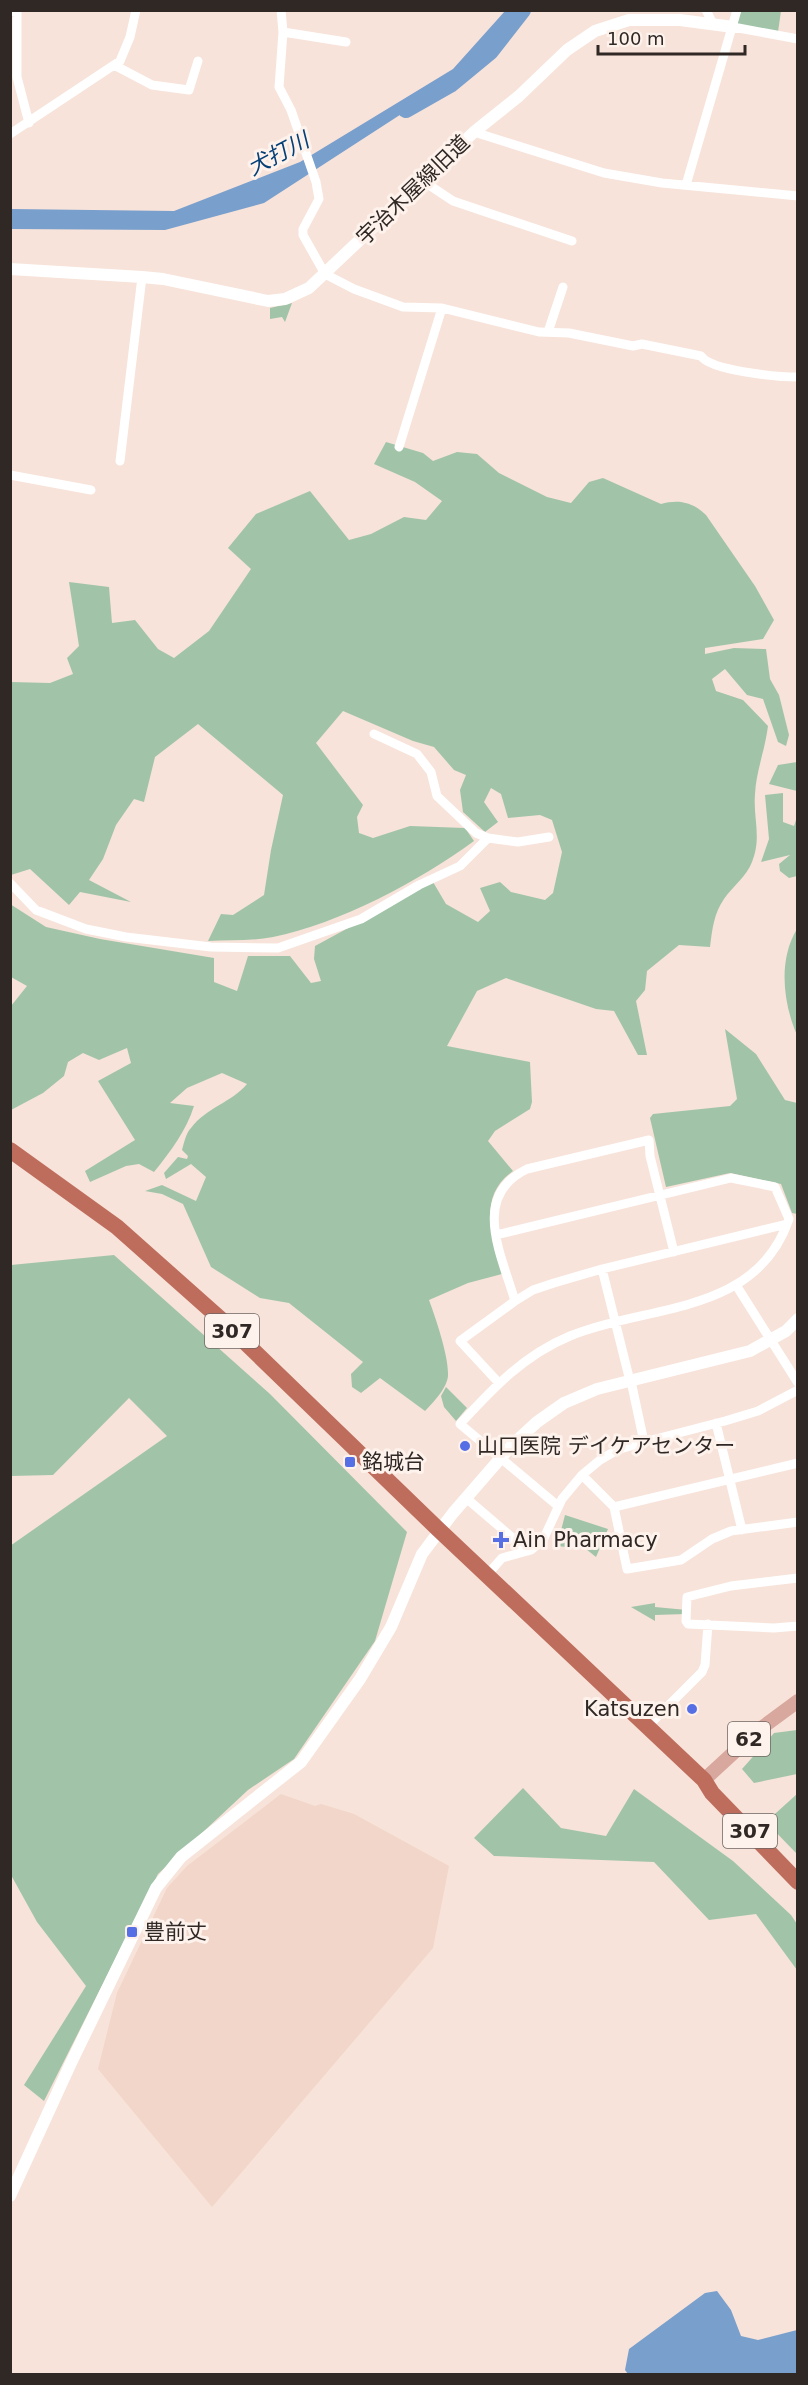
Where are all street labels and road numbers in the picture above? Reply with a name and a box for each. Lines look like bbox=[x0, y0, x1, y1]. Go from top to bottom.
street label: 宇治木屋線旧道 bbox=[352, 130, 474, 250]
road number: 307 bbox=[205, 1314, 259, 1348]
road number: 62 bbox=[728, 1722, 770, 1756]
road number: 307 bbox=[723, 1814, 777, 1848]

